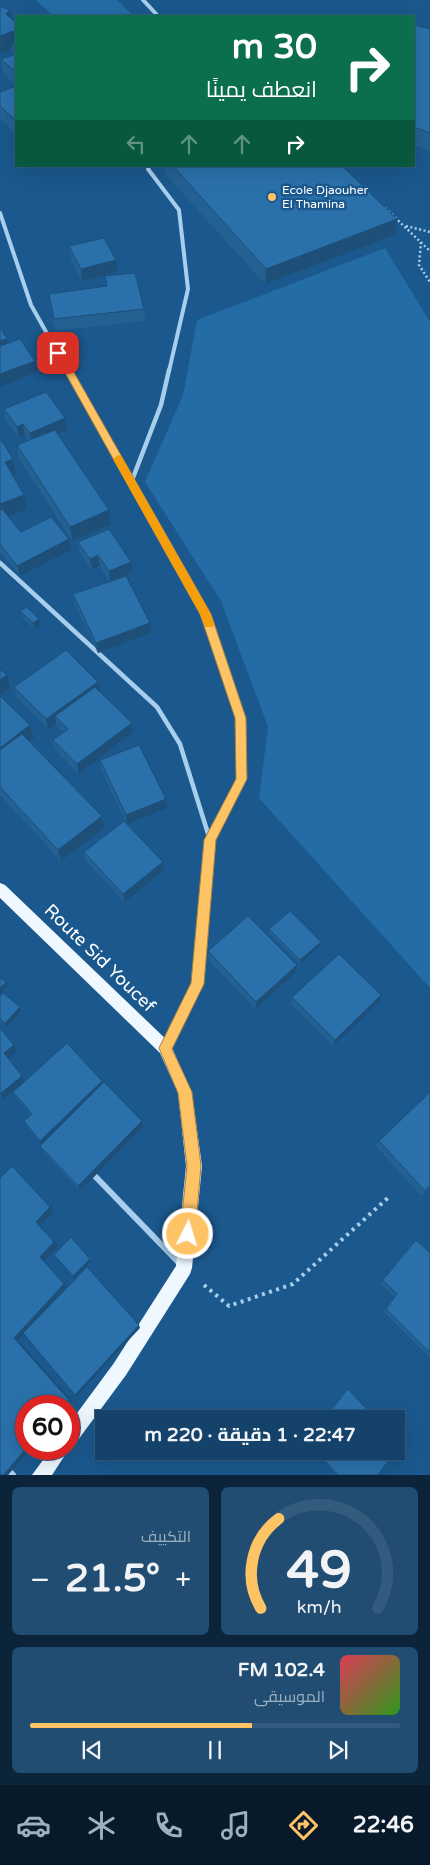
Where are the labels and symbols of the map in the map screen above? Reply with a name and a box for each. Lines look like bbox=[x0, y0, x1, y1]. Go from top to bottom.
place label: Ecole Djaouher El Thamina bbox=[282, 183, 368, 211]
marker: Ecole Djaouher El Thamina bbox=[266, 191, 278, 203]
pin bbox=[37, 332, 79, 374]
street label: Route Sid Youcef bbox=[40, 899, 160, 1017]
position arrow bbox=[161, 1207, 213, 1259]
speed limit sign: 60 bbox=[15, 1395, 80, 1460]

